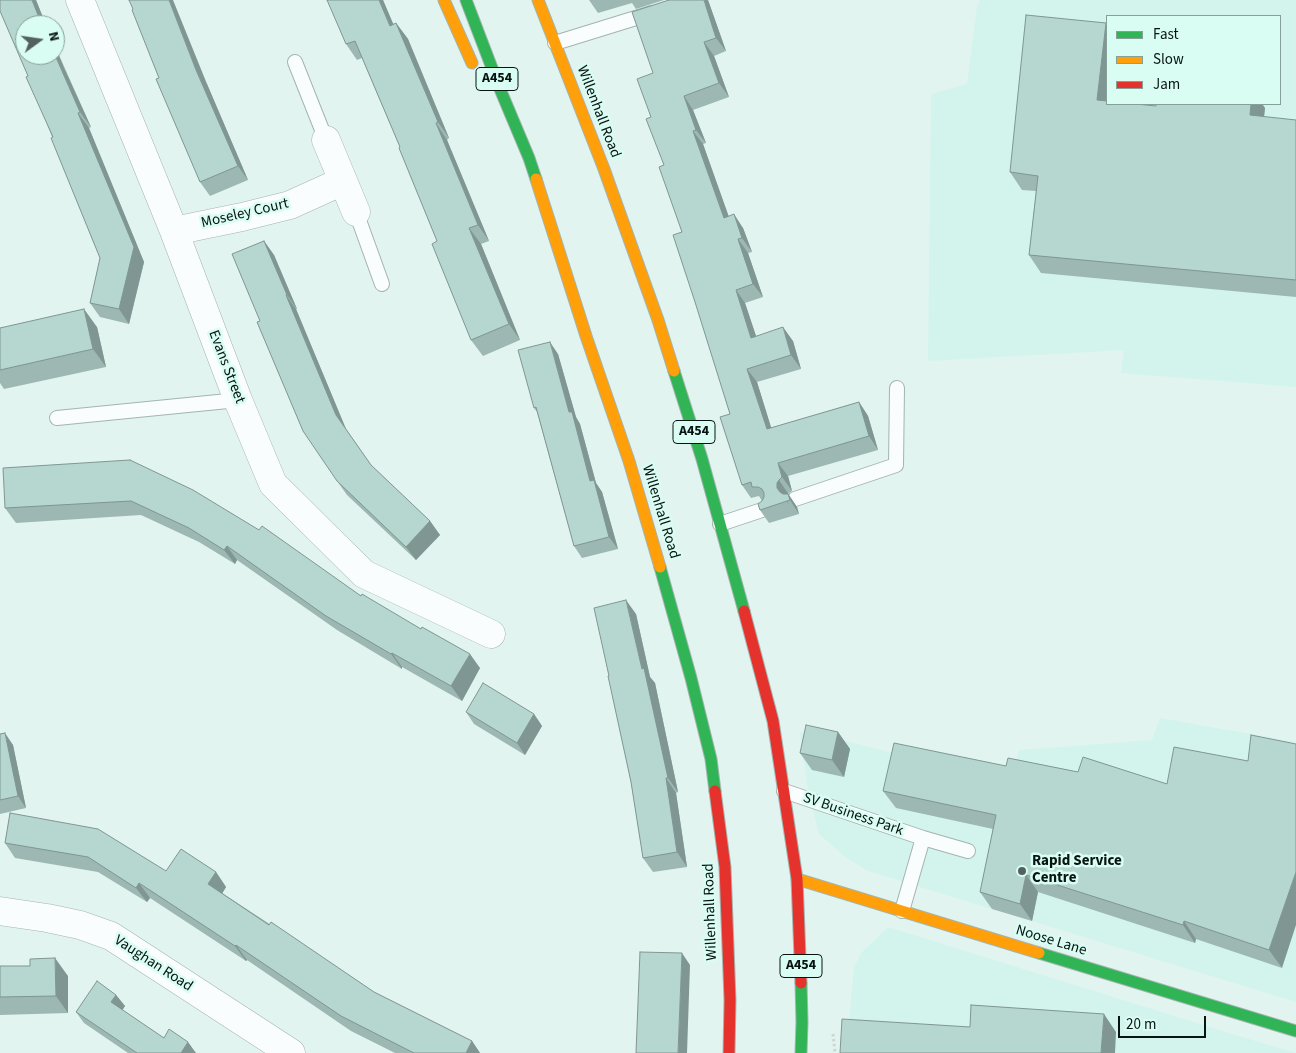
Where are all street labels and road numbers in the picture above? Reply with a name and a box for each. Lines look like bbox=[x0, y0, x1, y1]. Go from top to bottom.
street label: Willenhall Road bbox=[572, 63, 624, 161]
road number: A454 bbox=[476, 68, 518, 90]
street label: Moseley Court bbox=[200, 195, 290, 233]
street label: Evans Street bbox=[204, 328, 248, 406]
road number: A454 bbox=[673, 421, 715, 444]
street label: Willenhall Road bbox=[637, 463, 683, 561]
street label: SV Business Park bbox=[800, 789, 906, 841]
street label: Willenhall Road bbox=[700, 863, 722, 961]
street label: Noose Lane bbox=[1013, 922, 1089, 960]
street label: Vaughan Road bbox=[110, 932, 196, 996]
road number: A454 bbox=[780, 954, 822, 978]

